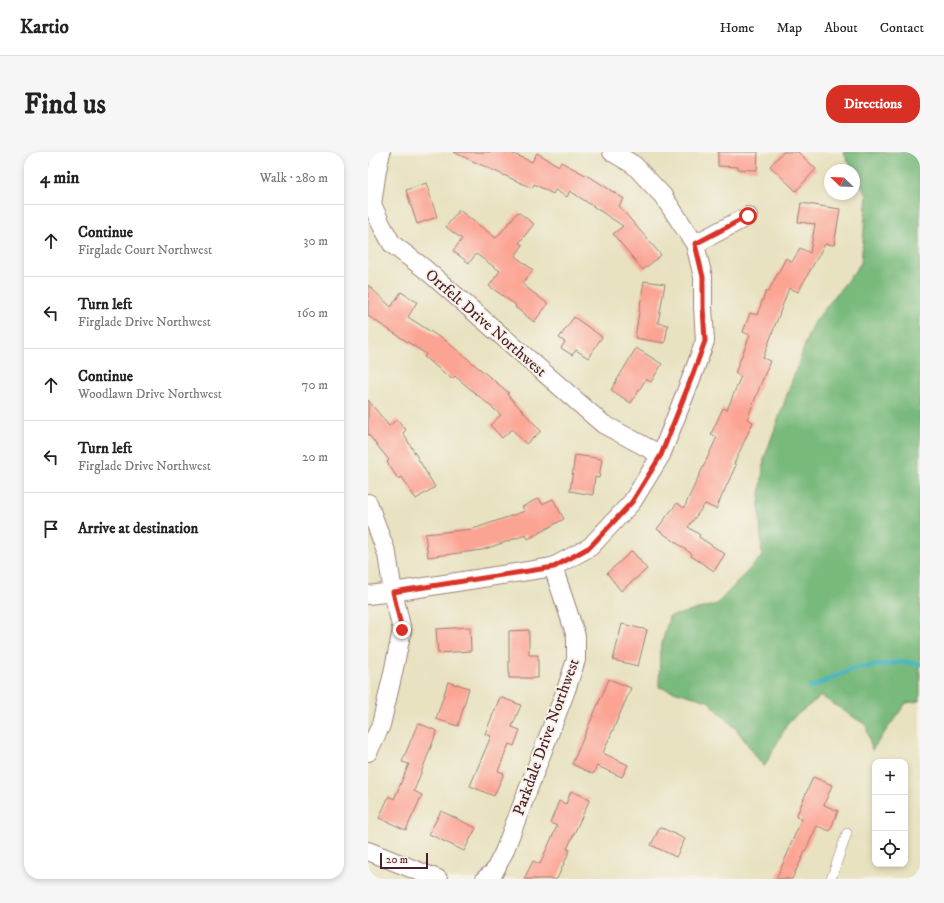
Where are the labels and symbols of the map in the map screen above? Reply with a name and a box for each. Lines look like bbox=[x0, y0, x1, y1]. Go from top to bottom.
north arrow bbox=[824, 164, 860, 200]
route start bbox=[739, 207, 757, 225]
street label: Orrfelt Drive Northwest bbox=[421, 265, 551, 381]
route end bbox=[393, 621, 411, 639]
street label: Parkdale Drive Northwest bbox=[508, 656, 584, 818]
scale bar bbox=[380, 851, 428, 870]

